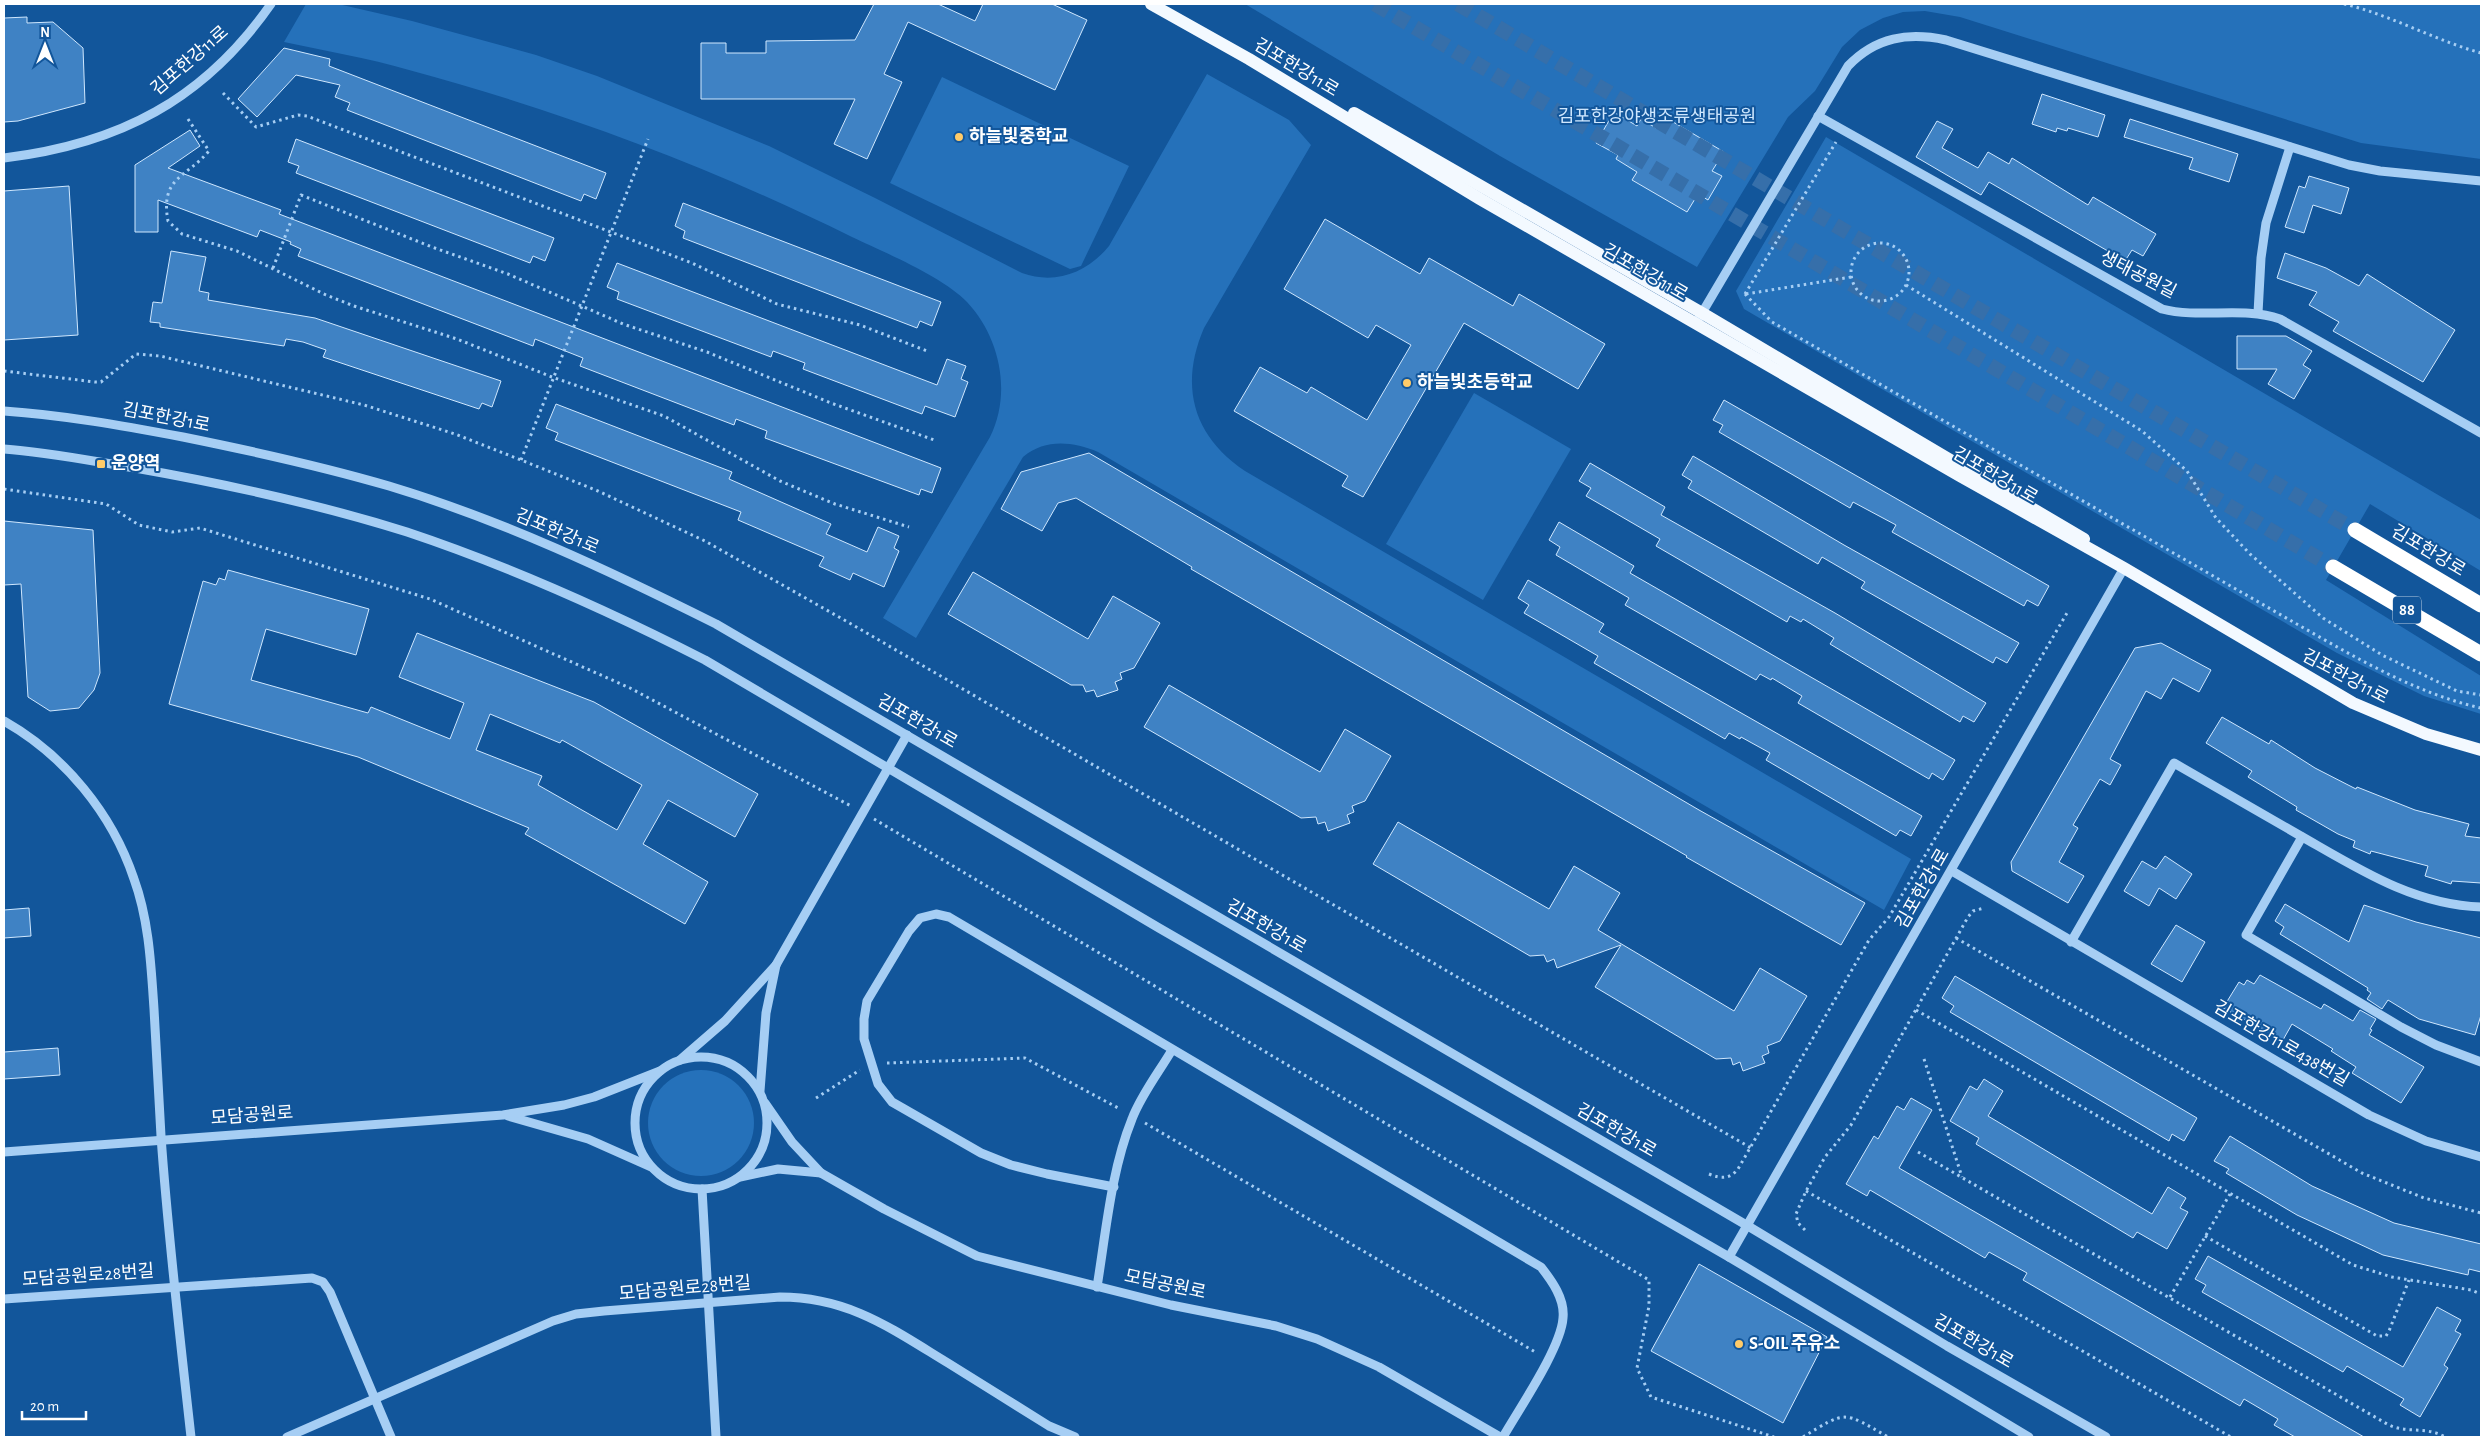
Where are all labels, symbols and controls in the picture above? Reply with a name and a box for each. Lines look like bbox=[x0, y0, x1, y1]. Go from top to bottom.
north arrow bbox=[20, 20, 70, 70]
street label: 김포한강11로 bbox=[147, 21, 232, 99]
text: N bbox=[40, 26, 50, 40]
street label: 김포한강11로 bbox=[1251, 34, 1342, 100]
park label: 김포한강야생조류생태공원 bbox=[1558, 106, 1756, 126]
place label: 하늘빛중학교 bbox=[969, 126, 1068, 146]
marker: 하늘빛중학교 bbox=[953, 131, 965, 143]
street label: 김포한강11로 bbox=[1599, 240, 1692, 305]
street label: 생태공원길 bbox=[2097, 247, 2179, 302]
place label: 하늘빛초등학교 bbox=[1417, 372, 1533, 392]
marker: 하늘빛초등학교 bbox=[1401, 377, 1413, 389]
street label: 김포한강1로 bbox=[121, 399, 212, 435]
street label: 김포한강11로 bbox=[1949, 443, 2042, 508]
place label: 운양역 bbox=[111, 454, 161, 473]
marker: 운양역 bbox=[95, 458, 107, 470]
street label: 김포한강1로 bbox=[513, 504, 602, 558]
street label: 김포한강로 bbox=[2388, 520, 2469, 580]
road number: 88 bbox=[2393, 596, 2421, 624]
street label: 김포한강11로 bbox=[2299, 645, 2392, 707]
street label: 김포한강1로 bbox=[874, 690, 961, 752]
street label: 김포한강1로 bbox=[1891, 845, 1953, 932]
street label: 김포한강1로 bbox=[1223, 895, 1310, 957]
street label: 김포한강11로438번길 bbox=[2210, 996, 2353, 1090]
street label: 김포한강1로 bbox=[1573, 1099, 1660, 1161]
street label: 모담공원로 bbox=[210, 1103, 294, 1128]
street label: 모담공원로28번길 bbox=[21, 1261, 155, 1290]
street label: 모담공원로 bbox=[1123, 1267, 1208, 1302]
street label: 모담공원로28번길 bbox=[618, 1273, 752, 1304]
street label: 김포한강1로 bbox=[1930, 1310, 2017, 1372]
place label: S-OIL 주유소 bbox=[1749, 1334, 1840, 1353]
marker: S-OIL 주유소 bbox=[1733, 1338, 1745, 1350]
scale bar bbox=[22, 1388, 86, 1420]
text: 20 m bbox=[30, 1399, 59, 1414]

